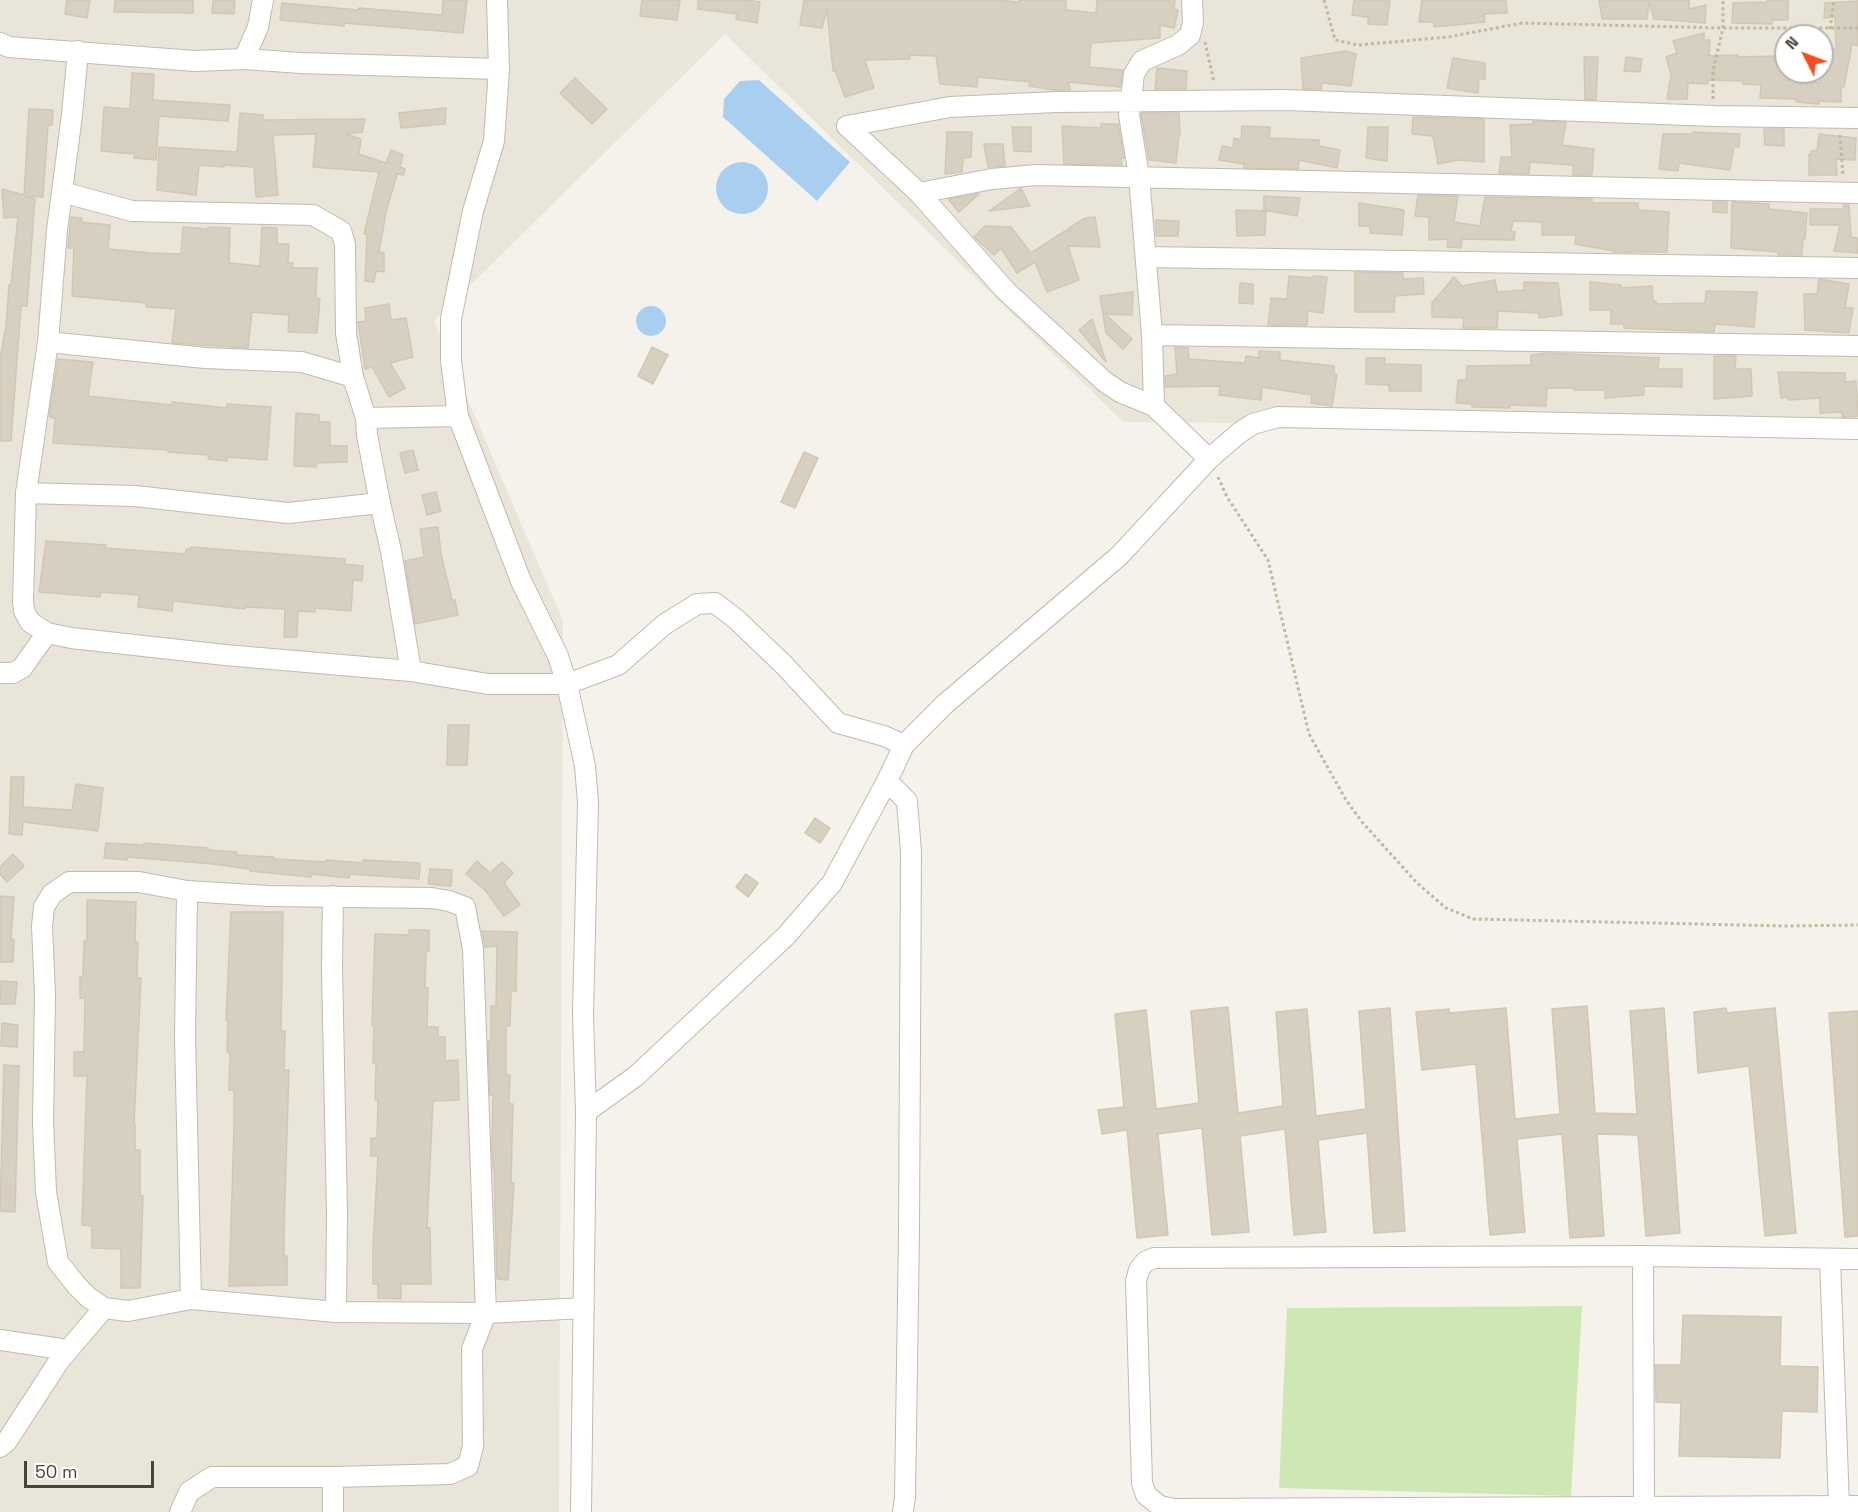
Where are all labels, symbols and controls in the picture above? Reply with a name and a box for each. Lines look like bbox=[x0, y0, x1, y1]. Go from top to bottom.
north arrow bbox=[1774, 24, 1834, 84]
text: N bbox=[1780, 32, 1803, 54]
scale bar bbox=[27, 1449, 158, 1487]
text: 50 m bbox=[35, 1460, 77, 1483]

